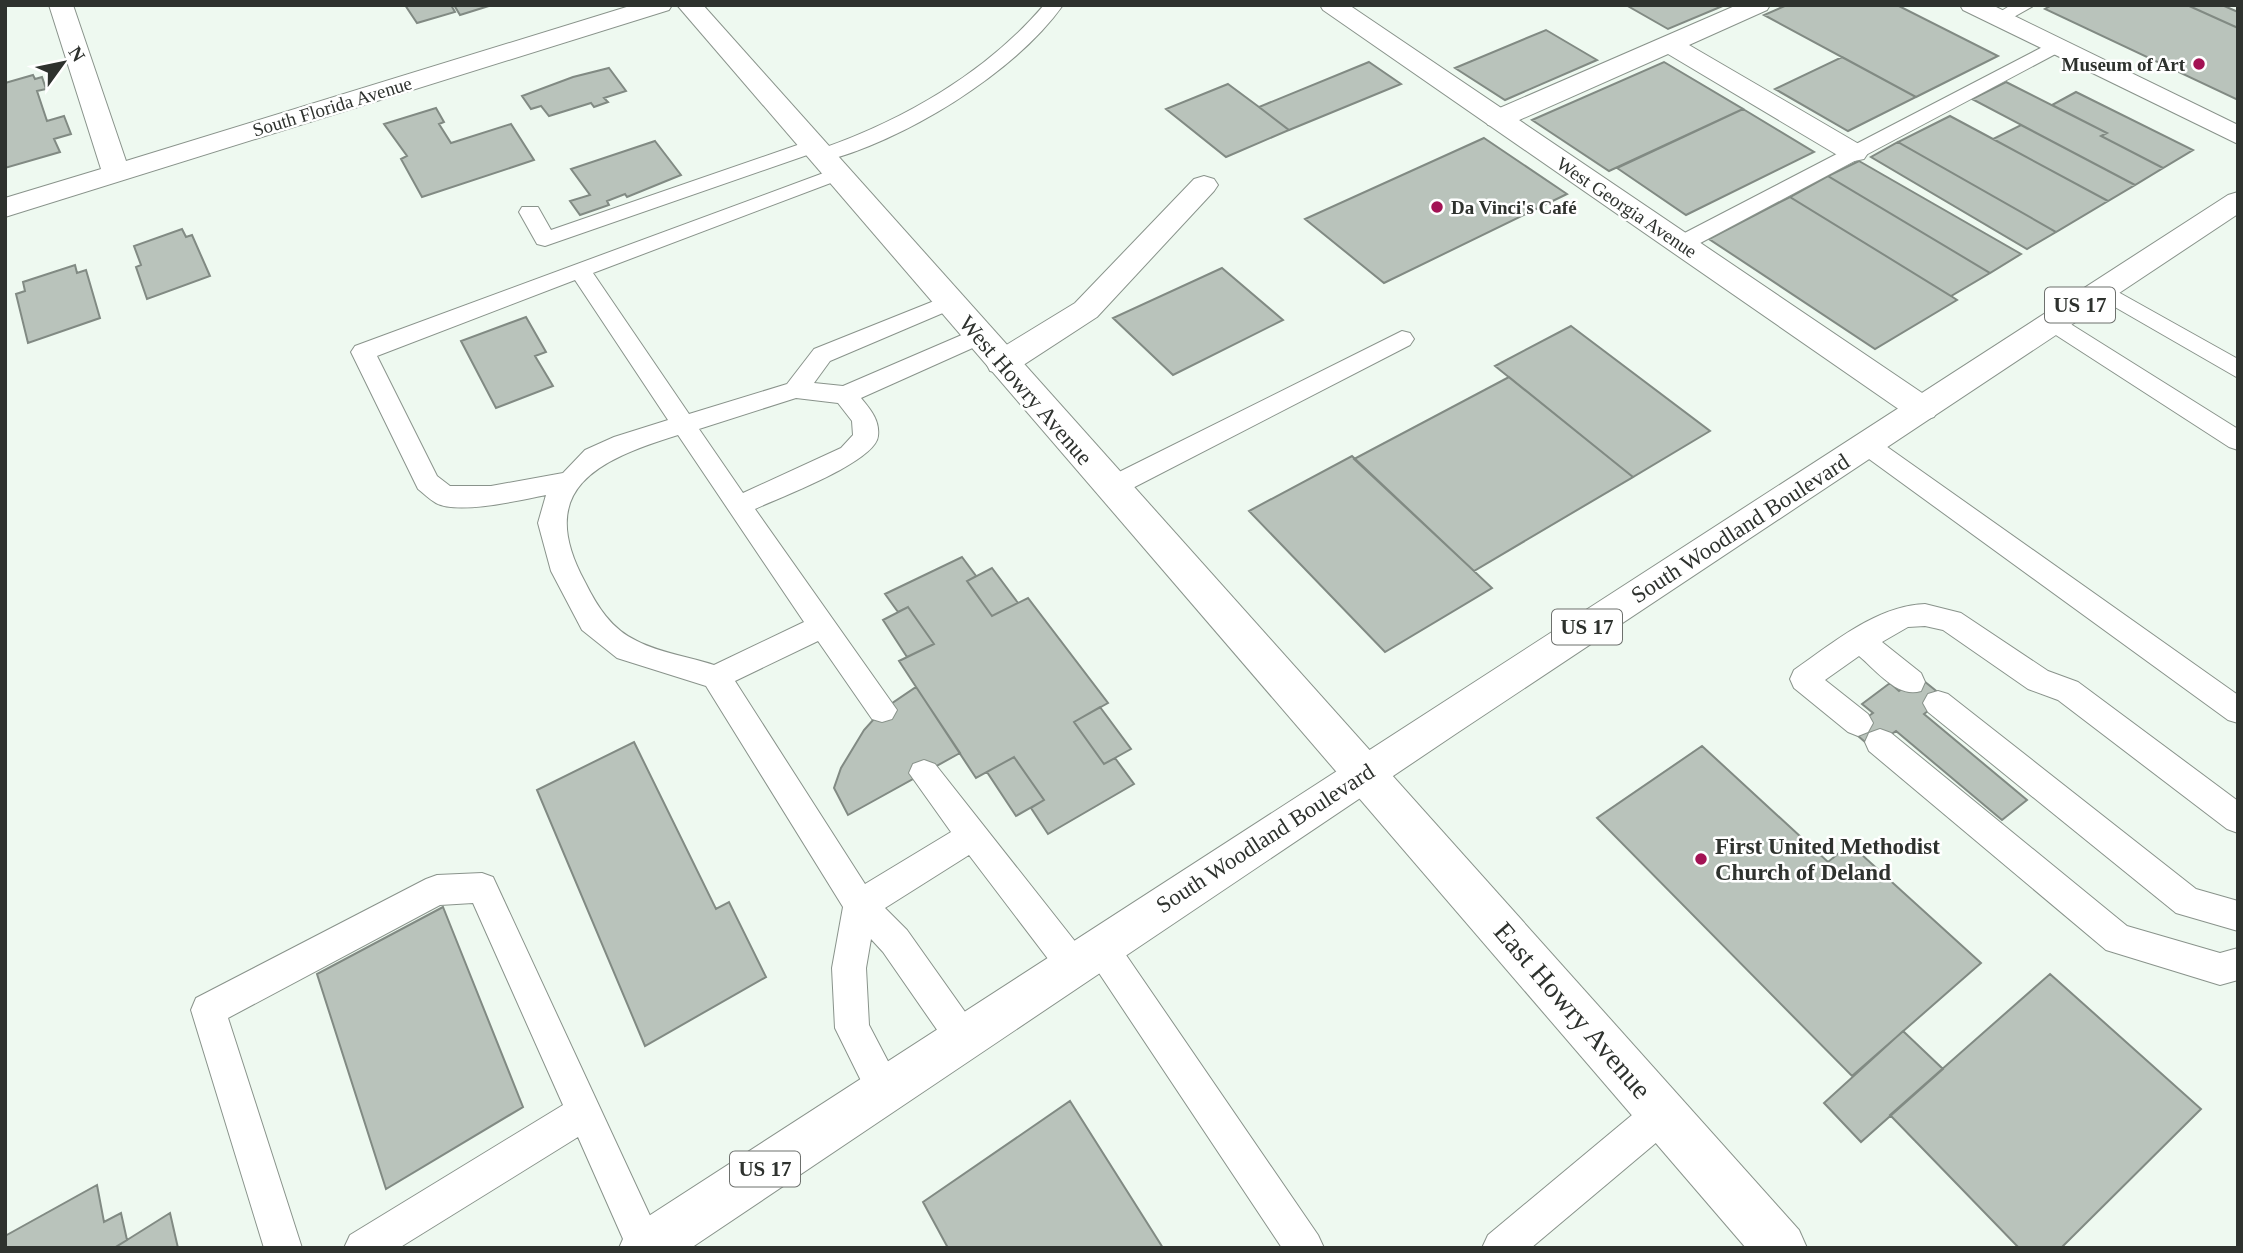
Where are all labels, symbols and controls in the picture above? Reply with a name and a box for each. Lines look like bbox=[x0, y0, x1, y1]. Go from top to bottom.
north arrow bbox=[28, 28, 98, 98]
text: N bbox=[64, 43, 90, 66]
place label: Museum of Art bbox=[2062, 54, 2186, 75]
marker: Museum of Art bbox=[2191, 56, 2207, 72]
street label: South Florida Avenue bbox=[250, 72, 414, 141]
street label: West Georgia Avenue bbox=[1553, 153, 1701, 262]
place label: Da Vinci's Café bbox=[1451, 197, 1577, 218]
marker: Da Vinci's Café bbox=[1429, 199, 1445, 215]
road number: US 17 bbox=[2045, 288, 2115, 322]
street label: West Howry Avenue bbox=[954, 311, 1097, 470]
street label: South Woodland Boulevard bbox=[1627, 448, 1854, 608]
road number: US 17 bbox=[1552, 610, 1622, 644]
street label: South Woodland Boulevard bbox=[1152, 758, 1379, 918]
place label: First United Methodist Church of Deland bbox=[1715, 834, 1940, 885]
marker: First United Methodist Church of Deland bbox=[1693, 851, 1709, 867]
street label: East Howry Avenue bbox=[1488, 916, 1658, 1105]
road number: US 17 bbox=[730, 1152, 800, 1186]

